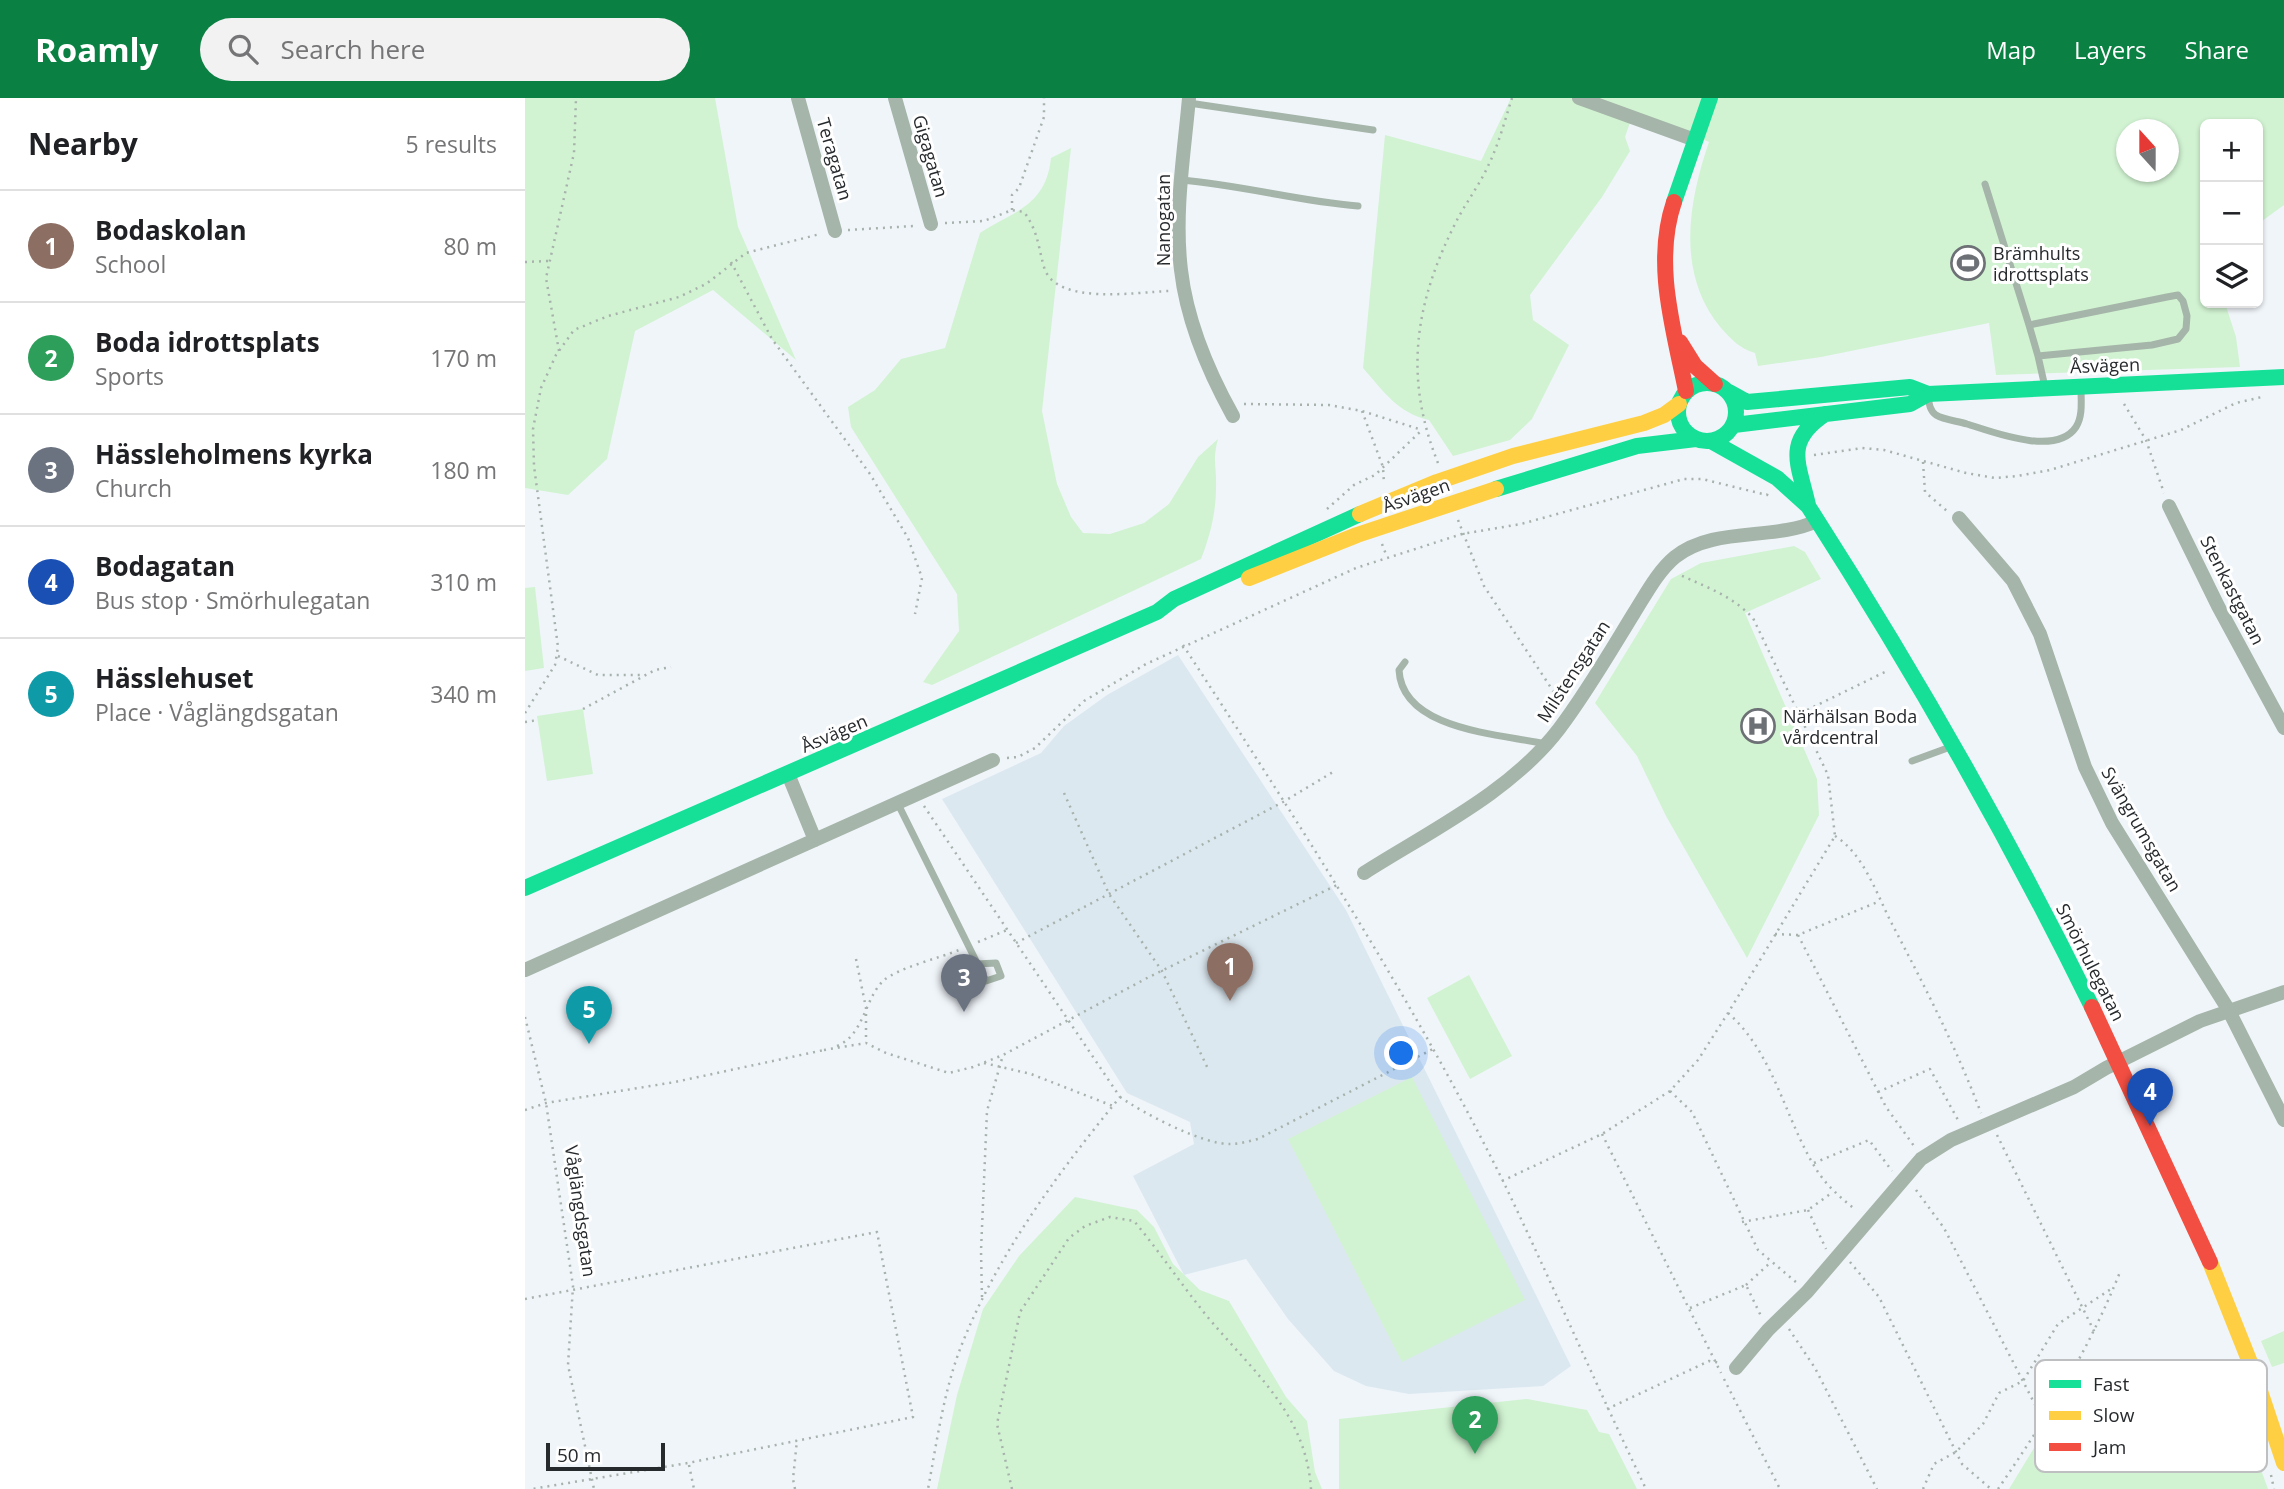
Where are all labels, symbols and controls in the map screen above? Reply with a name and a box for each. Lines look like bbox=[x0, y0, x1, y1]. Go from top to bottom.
search box bbox=[200, 18, 690, 81]
text: Roamly bbox=[35, 27, 158, 72]
icon: search bbox=[224, 30, 262, 68]
text: Search here bbox=[280, 31, 425, 67]
text: Map bbox=[1986, 33, 2036, 66]
text: Layers bbox=[2074, 33, 2147, 66]
text: Share bbox=[2185, 33, 2249, 66]
street label: Gigagatan bbox=[908, 112, 954, 200]
street label: Teragatan bbox=[812, 115, 858, 203]
north arrow bbox=[2116, 119, 2179, 182]
map controls bbox=[2200, 119, 2263, 308]
button: + bbox=[2200, 119, 2263, 182]
text: Nearby bbox=[28, 123, 138, 164]
text: 5 results bbox=[406, 128, 497, 160]
street label: Nanogatan bbox=[1151, 174, 1175, 266]
button: − bbox=[2200, 182, 2263, 245]
text: Bodaskolan bbox=[95, 212, 247, 248]
text: 1 bbox=[44, 230, 58, 262]
text: 80 m bbox=[443, 230, 497, 262]
place label: Brämhults idrottsplats bbox=[1993, 241, 2089, 286]
sports icon: Brämhults idrottsplats bbox=[1949, 244, 1987, 282]
button: layers bbox=[2200, 245, 2263, 308]
text: School bbox=[95, 248, 166, 280]
text: Boda idrottsplats bbox=[95, 324, 320, 360]
text: 2 bbox=[44, 342, 58, 374]
text: 170 m bbox=[430, 342, 497, 374]
street label: Åsvägen bbox=[2070, 352, 2140, 378]
text: Sports bbox=[95, 360, 164, 392]
text: Hässleholmens kyrka bbox=[95, 436, 373, 472]
text: 3 bbox=[44, 454, 58, 486]
text: 180 m bbox=[430, 454, 497, 486]
text: Church bbox=[95, 472, 172, 504]
street label: Åsvägen bbox=[1379, 472, 1453, 518]
street label: Stenkastgatan bbox=[2195, 531, 2271, 649]
text: Bodagatan bbox=[95, 548, 235, 584]
text: 4 bbox=[44, 566, 58, 598]
text: 310 m bbox=[430, 566, 497, 598]
text: Bus stop · Smörhulegatan bbox=[95, 584, 370, 616]
street label: Milstensgatan bbox=[1531, 615, 1615, 727]
text: Hässlehuset bbox=[95, 660, 254, 696]
text: 5 bbox=[44, 678, 58, 710]
text: 340 m bbox=[430, 678, 497, 710]
text: Place · Våglängdsgatan bbox=[95, 696, 339, 728]
place label: Närhälsan Boda vårdcentral bbox=[1783, 704, 1917, 749]
hospital icon: Närhälsan Boda vårdcentral bbox=[1739, 707, 1777, 745]
street label: Åsvägen bbox=[797, 708, 871, 758]
street label: Svängrumsgatan bbox=[2096, 762, 2188, 896]
street label: Smörhulegatan bbox=[2051, 899, 2131, 1025]
pin: 1 bbox=[1207, 943, 1253, 1001]
pin: 3 bbox=[941, 954, 987, 1012]
pin: 5 bbox=[566, 986, 612, 1044]
your location bbox=[1384, 1036, 1418, 1070]
pin: 4 bbox=[2127, 1068, 2173, 1126]
street label: Våglängdsgatan bbox=[560, 1144, 602, 1278]
legend bbox=[2035, 1360, 2267, 1472]
text: Fast bbox=[2093, 1371, 2129, 1397]
pin: 2 bbox=[1452, 1396, 1498, 1454]
text: Slow bbox=[2093, 1402, 2135, 1428]
text: Jam bbox=[2091, 1434, 2126, 1460]
scale bar bbox=[546, 1440, 665, 1472]
text: 50 m bbox=[557, 1442, 601, 1468]

